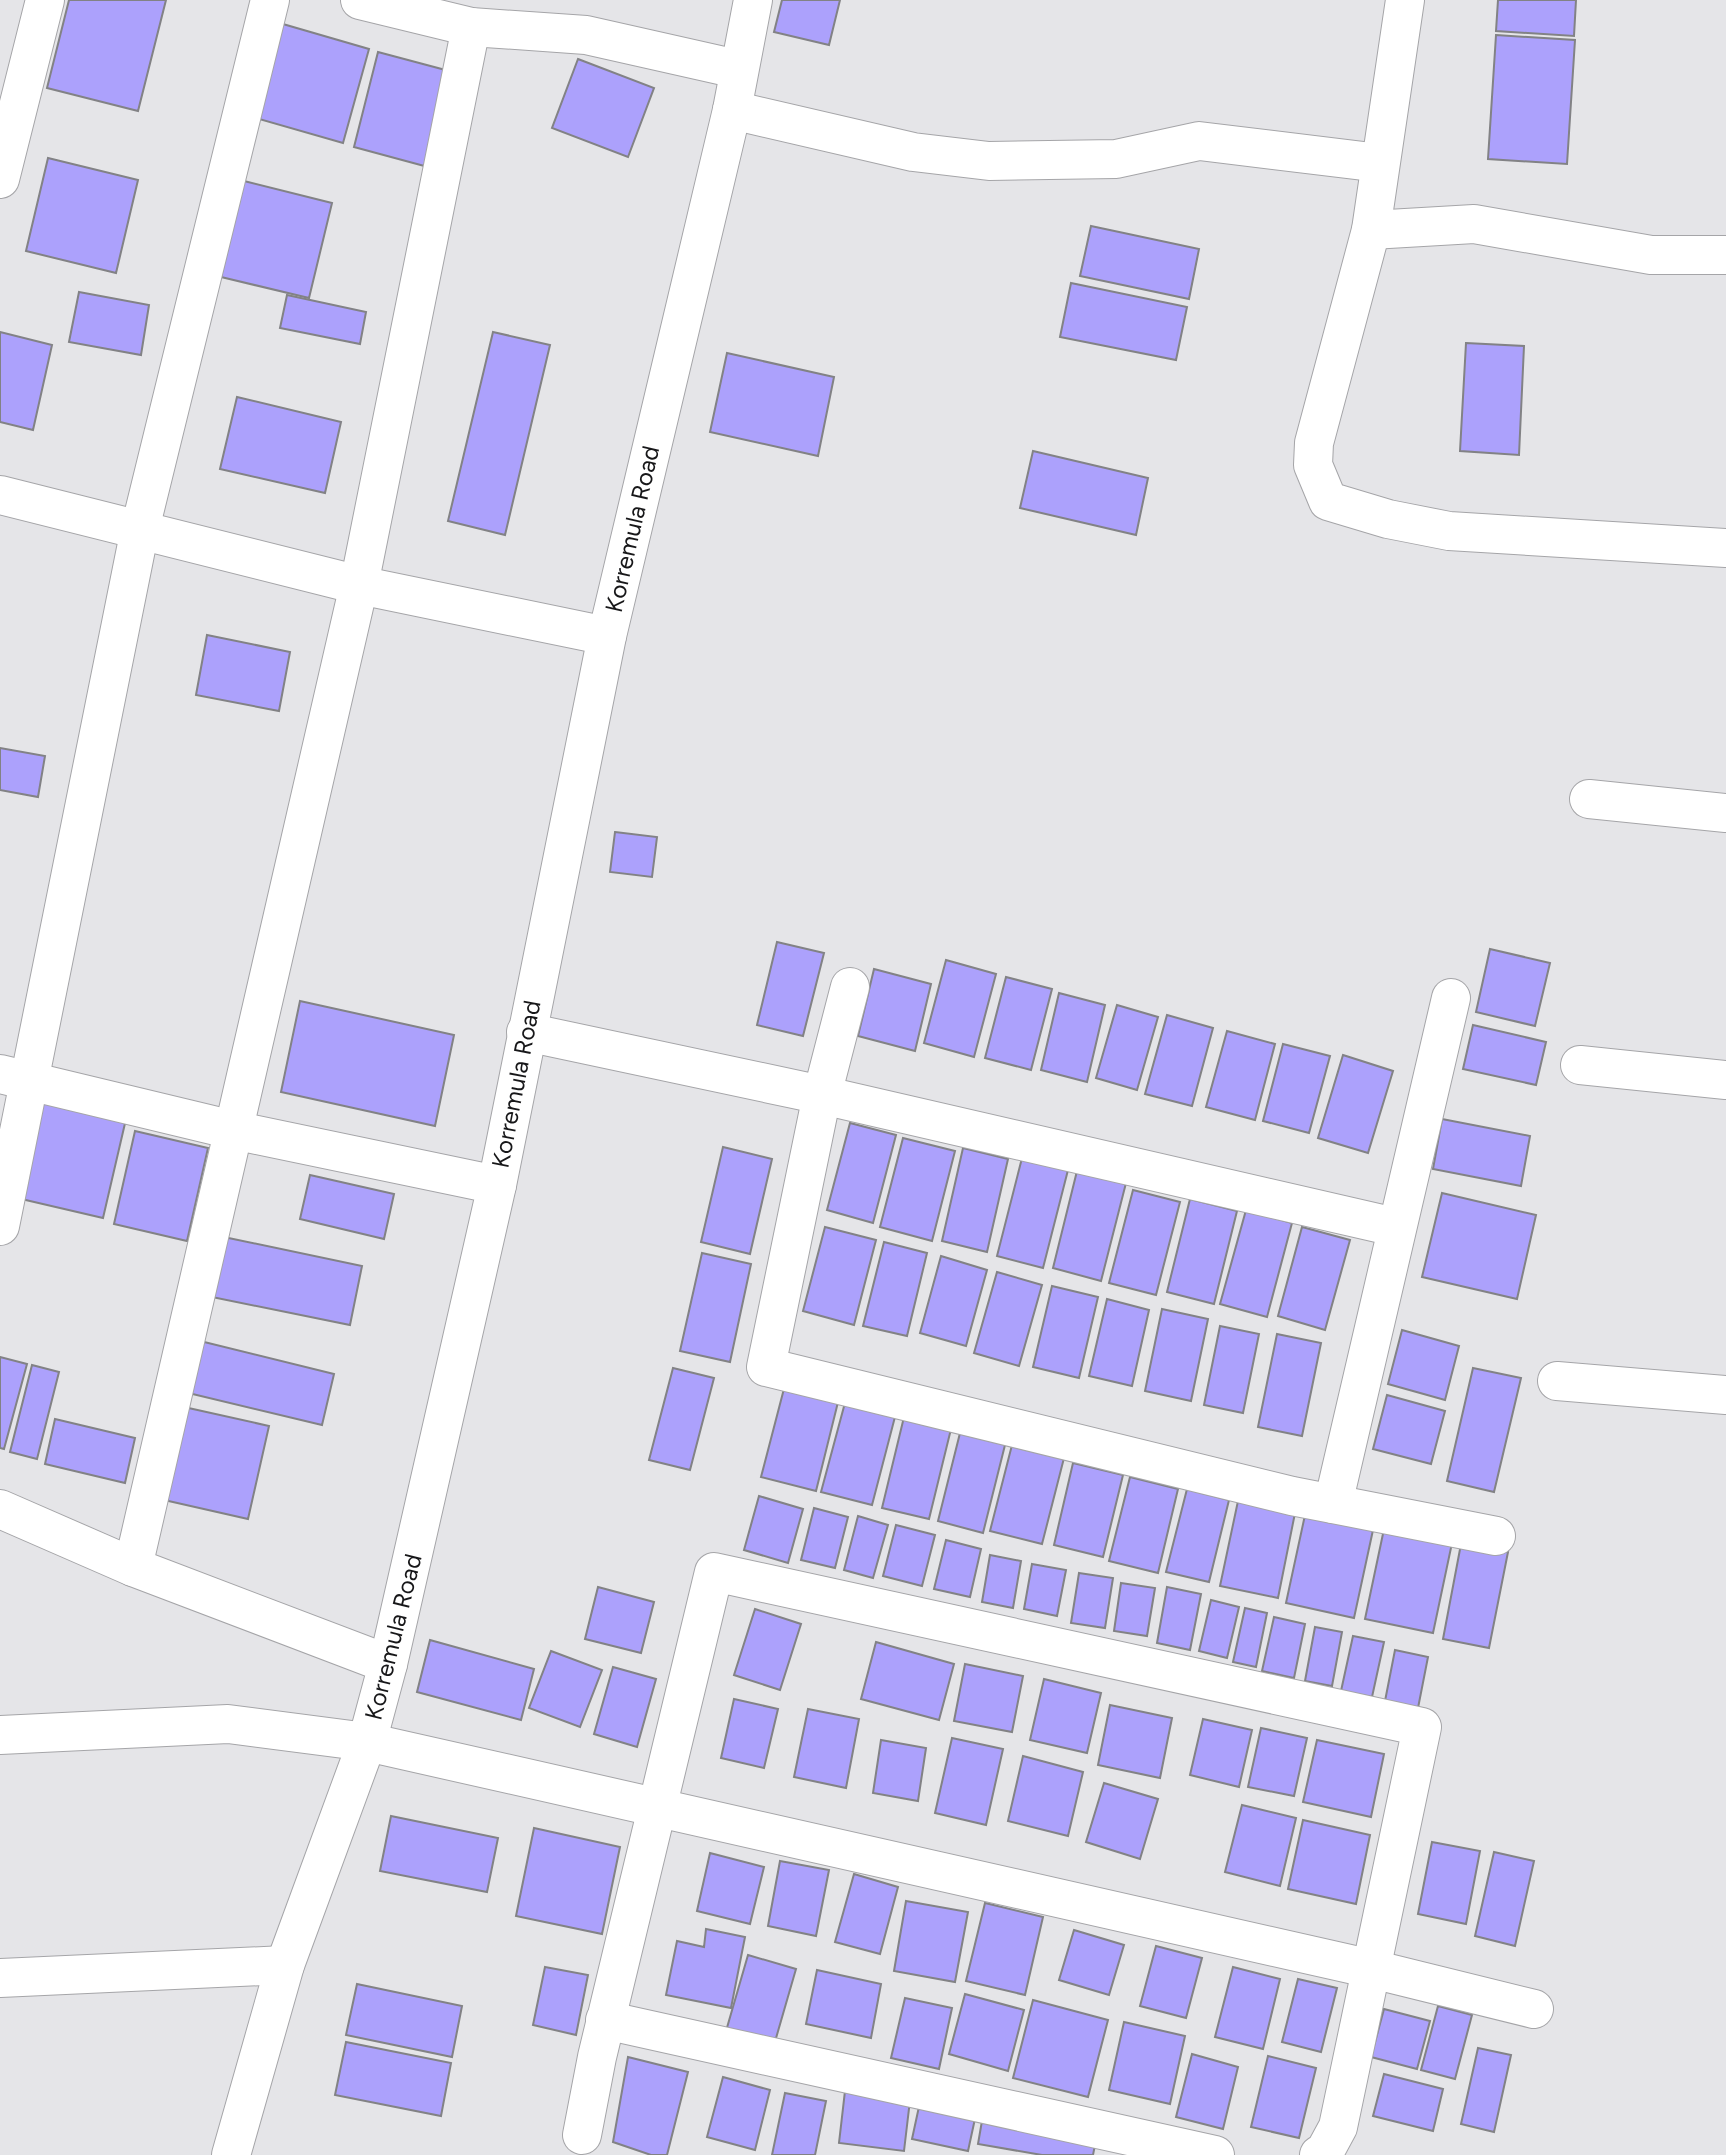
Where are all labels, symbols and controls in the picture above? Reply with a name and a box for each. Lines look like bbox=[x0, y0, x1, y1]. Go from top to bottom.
street label: Korremula Road bbox=[599, 443, 665, 615]
street label: Korremula Road bbox=[486, 998, 546, 1170]
street label: Korremula Road bbox=[358, 1551, 428, 1723]

